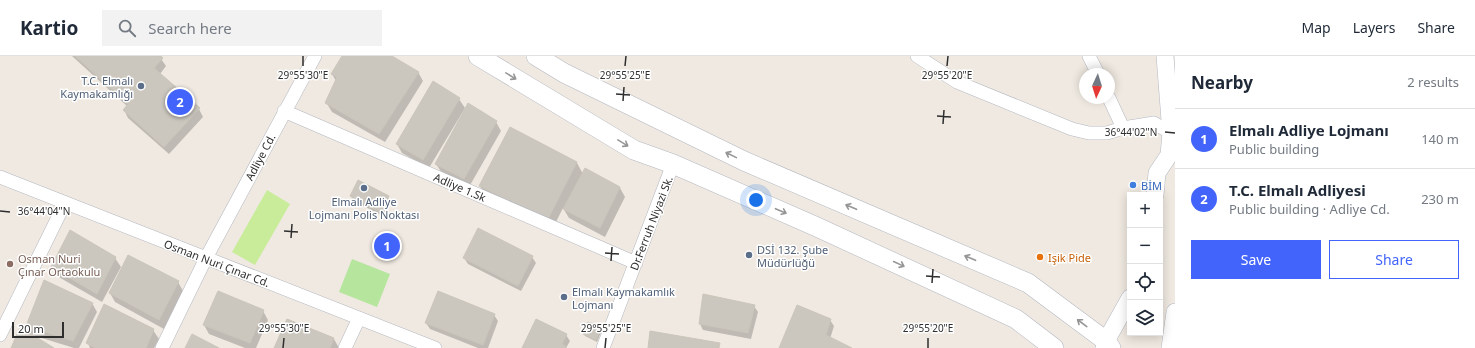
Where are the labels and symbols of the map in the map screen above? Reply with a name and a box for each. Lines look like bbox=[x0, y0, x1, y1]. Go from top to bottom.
text: 29°55'30"E bbox=[278, 68, 328, 82]
text: 29°55'25"E bbox=[600, 68, 650, 82]
text: 29°55'20"E bbox=[922, 68, 972, 82]
north arrow bbox=[1079, 68, 1115, 104]
one-way arrow bbox=[505, 72, 516, 80]
place label: T.C. Elmalı Kaymakamlığı bbox=[60, 73, 133, 101]
marker: T.C. Elmalı Kaymakamlığı bbox=[136, 81, 146, 91]
pin: 2 bbox=[167, 87, 193, 117]
text: 36°44'02"N bbox=[1105, 125, 1157, 139]
street label: Adliye Cd. bbox=[241, 131, 279, 183]
one-way arrow bbox=[617, 139, 628, 147]
one-way arrow bbox=[726, 151, 738, 158]
street label: Adliye 1.Sk bbox=[432, 169, 488, 205]
street label: Dr.Ferruh Niyazi Sk. bbox=[626, 174, 676, 272]
place label: BİM bbox=[1141, 178, 1162, 193]
marker: BİM bbox=[1128, 180, 1138, 190]
marker: Elmalı Adliye Lojmanı Polis Noktası bbox=[359, 183, 369, 193]
your location bbox=[746, 190, 766, 210]
place label: Elmalı Adliye Lojmanı Polis Noktası bbox=[309, 194, 419, 222]
one-way arrow bbox=[845, 203, 857, 210]
text: 36°44'04"N bbox=[18, 204, 70, 218]
one-way arrow bbox=[774, 208, 786, 215]
pin: 1 bbox=[374, 231, 400, 261]
street label: Osman Nuri Çınar Cd. bbox=[162, 236, 272, 290]
place label: DSİ 132. Şube Müdürlüğü bbox=[757, 242, 828, 270]
marker: DSİ 132. Şube Müdürlüğü bbox=[744, 250, 754, 260]
place label: Işik Pide bbox=[1048, 250, 1091, 265]
place label: Osman Nuri Çınar Ortaokulu bbox=[18, 251, 100, 279]
marker: Işik Pide bbox=[1035, 252, 1045, 262]
one-way arrow bbox=[965, 254, 977, 261]
marker: Osman Nuri Çınar Ortaokulu bbox=[5, 259, 15, 269]
one-way arrow bbox=[893, 261, 905, 269]
place label: Elmalı Kaymakamlık Lojmanı bbox=[572, 284, 675, 312]
marker: Elmalı Kaymakamlık Lojmanı bbox=[559, 292, 569, 302]
one-way arrow bbox=[1076, 319, 1087, 327]
scale bar bbox=[12, 320, 64, 339]
text: 29°55'30"E bbox=[259, 321, 309, 335]
text: 29°55'25"E bbox=[581, 321, 631, 335]
text: 29°55'20"E bbox=[903, 321, 953, 335]

